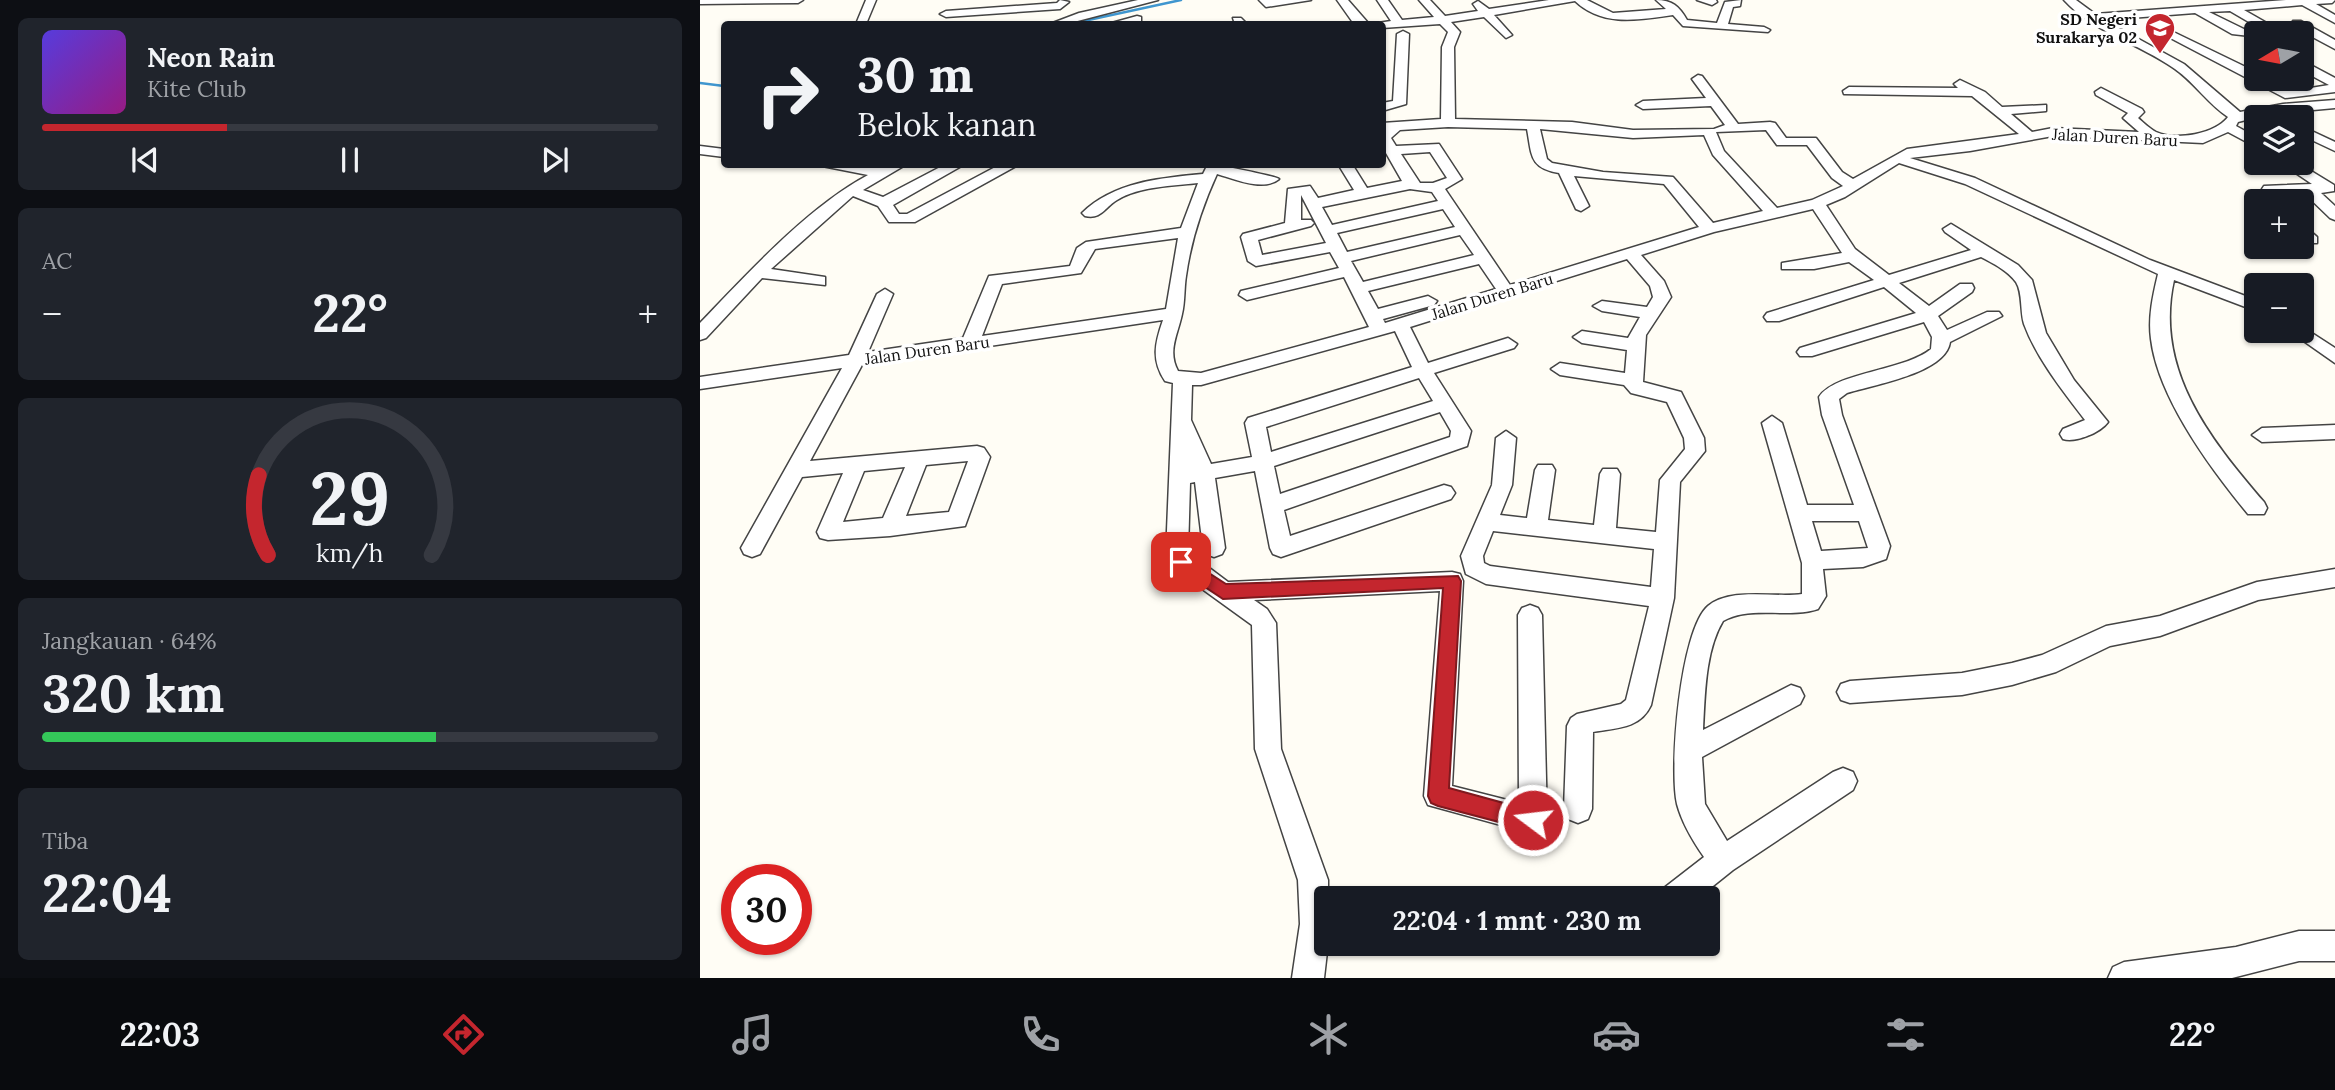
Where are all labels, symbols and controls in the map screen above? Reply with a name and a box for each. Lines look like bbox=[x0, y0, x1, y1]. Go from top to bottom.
place label: SD Negeri Surakarya 02 bbox=[2036, 9, 2137, 47]
school or university icon: SD Negeri Surakarya 02 bbox=[2143, 11, 2177, 55]
north arrow bbox=[2244, 21, 2314, 91]
map controls bbox=[2244, 21, 2314, 343]
text: Neon Rain bbox=[147, 41, 275, 74]
text: 30 m bbox=[857, 43, 974, 105]
icon: right bbox=[742, 49, 833, 140]
text: Kite Club bbox=[147, 74, 246, 103]
text: Belok kanan bbox=[857, 104, 1036, 145]
button: layers bbox=[2244, 105, 2314, 175]
street label: Jalan Duren Baru bbox=[2051, 124, 2179, 150]
icon: previous bbox=[126, 141, 164, 179]
icon: pause bbox=[331, 141, 369, 179]
icon: next bbox=[536, 141, 574, 179]
button: + bbox=[2244, 189, 2314, 259]
text: AC bbox=[42, 246, 72, 275]
street label: Jalan Duren Baru bbox=[1428, 268, 1556, 324]
button: − bbox=[2244, 273, 2314, 343]
text: 22° bbox=[312, 280, 388, 346]
text: − bbox=[42, 290, 62, 338]
text: + bbox=[638, 290, 658, 338]
street label: Jalan Duren Baru bbox=[862, 331, 991, 369]
text: 29 bbox=[310, 452, 390, 545]
pin bbox=[1151, 532, 1211, 592]
text: km/h bbox=[316, 537, 384, 569]
icon: arrive bbox=[1162, 543, 1200, 581]
text: Jangkauan · 64% bbox=[42, 626, 217, 655]
text: 320 km bbox=[42, 660, 224, 726]
position arrow bbox=[1496, 783, 1570, 857]
text: Tiba bbox=[42, 826, 88, 855]
text: 22:04 bbox=[42, 860, 172, 926]
speed limit sign: 30 bbox=[721, 864, 812, 955]
text: 22:04 · 1 mnt · 230 m bbox=[1393, 904, 1641, 937]
icon: directions bbox=[439, 1010, 488, 1059]
icon: music bbox=[728, 1010, 777, 1059]
icon: phone bbox=[1016, 1010, 1065, 1059]
icon: climate bbox=[1304, 1010, 1353, 1059]
icon: car bbox=[1592, 1010, 1641, 1059]
icon: filters bbox=[1881, 1010, 1930, 1059]
text: 22:03 bbox=[120, 1014, 200, 1055]
text: 22° bbox=[2169, 1014, 2215, 1055]

